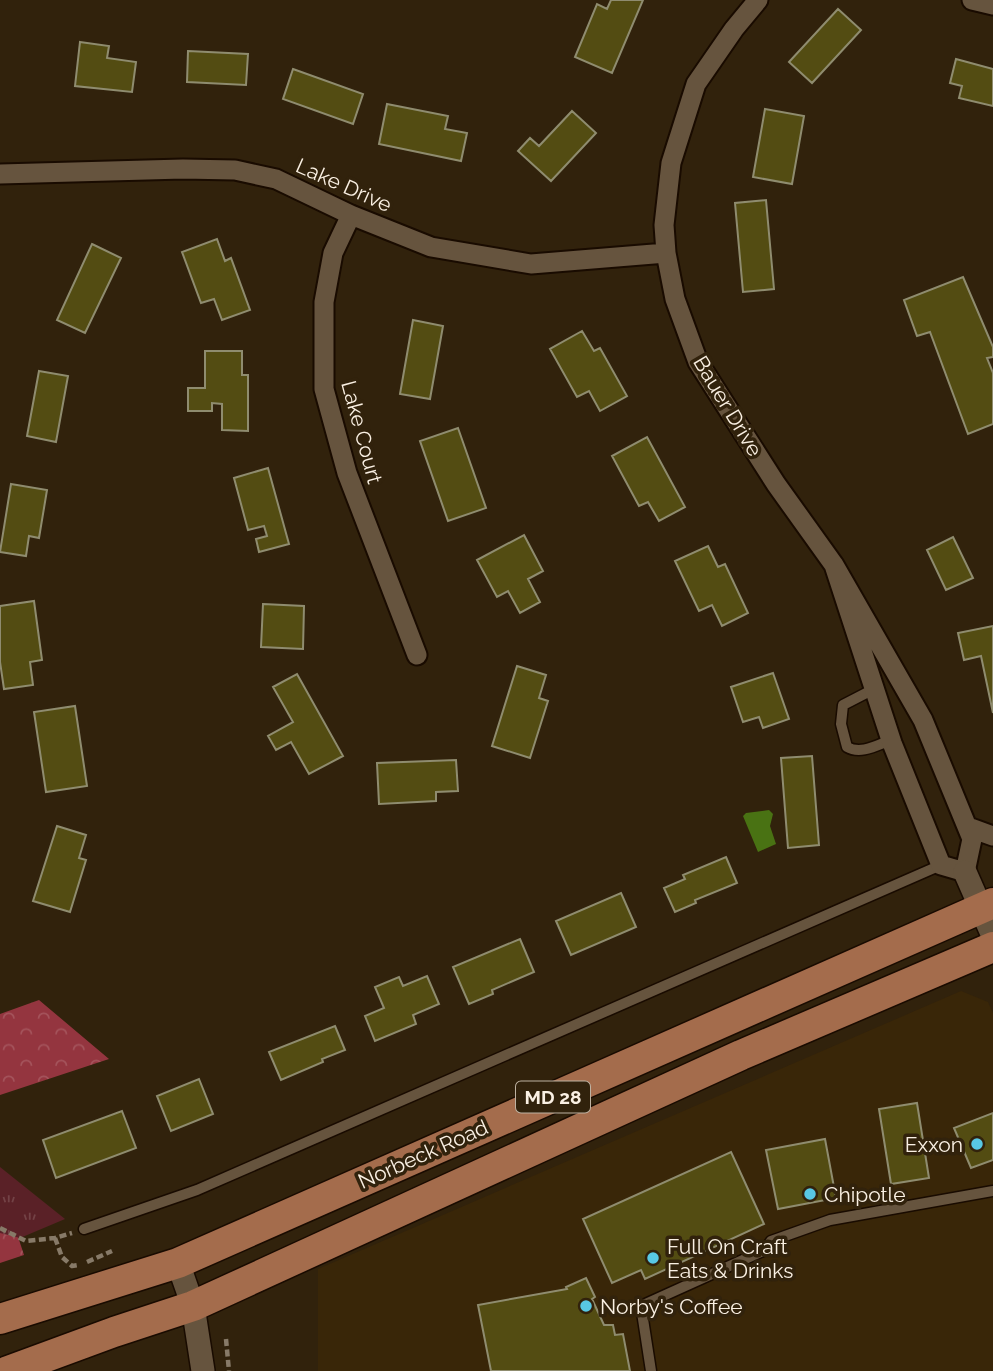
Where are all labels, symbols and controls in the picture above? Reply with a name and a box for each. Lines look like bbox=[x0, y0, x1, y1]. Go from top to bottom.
street label: Lake Drive bbox=[292, 153, 396, 217]
street label: Bauer Drive bbox=[688, 351, 768, 461]
street label: Lake Court bbox=[336, 378, 388, 486]
road number: MD 28 bbox=[516, 1082, 590, 1112]
street label: Norbeck Road bbox=[354, 1114, 492, 1194]
place label: Exxon bbox=[905, 1132, 963, 1157]
marker: Exxon bbox=[969, 1136, 985, 1152]
place label: Chipotle bbox=[824, 1182, 906, 1207]
marker: Chipotle bbox=[802, 1186, 818, 1202]
place label: Full On Craft Eats & Drinks bbox=[667, 1234, 793, 1283]
marker: Full On Craft Eats & Drinks bbox=[645, 1250, 661, 1266]
place label: Norby's Coffee bbox=[600, 1294, 743, 1319]
marker: Norby's Coffee bbox=[578, 1298, 594, 1314]

